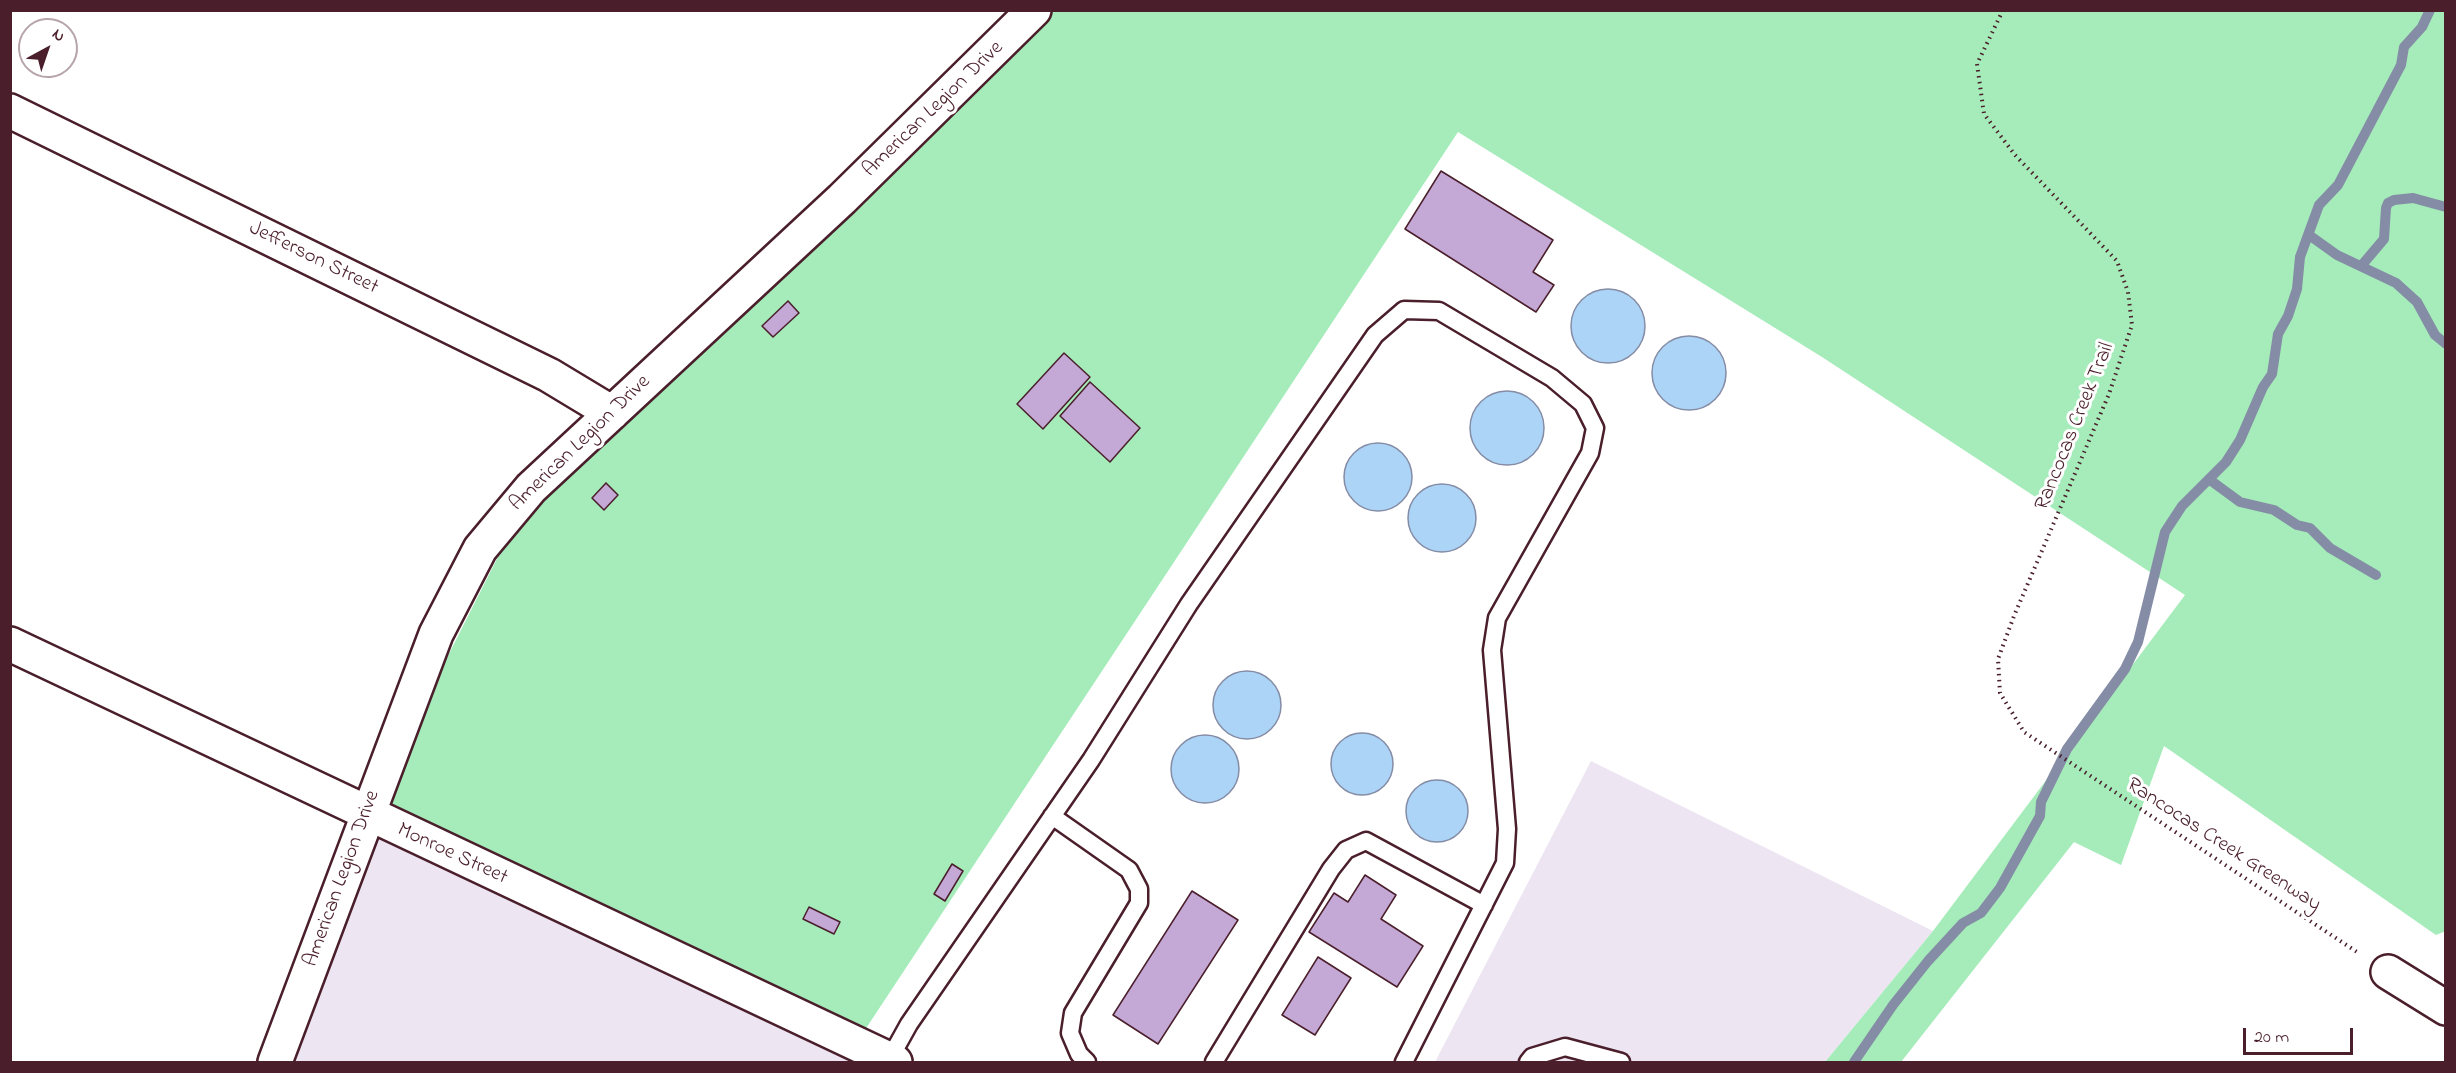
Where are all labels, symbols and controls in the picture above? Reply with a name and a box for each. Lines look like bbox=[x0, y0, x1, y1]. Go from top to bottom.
north arrow bbox=[18, 18, 78, 78]
text: N bbox=[46, 23, 70, 48]
street label: American Legion Drive bbox=[858, 36, 1010, 184]
street label: Jefferson Street bbox=[244, 217, 382, 301]
street label: Rancocas Creek Trail bbox=[2031, 339, 2121, 515]
street label: American Legion Drive bbox=[505, 370, 657, 518]
street label: Rancocas Creek Greenway bbox=[2121, 774, 2325, 918]
street label: American Legion Drive bbox=[299, 787, 387, 971]
street label: Monroe Street bbox=[393, 818, 511, 892]
scale bar bbox=[2246, 1016, 2356, 1054]
text: 20 m bbox=[2254, 1025, 2289, 1051]

